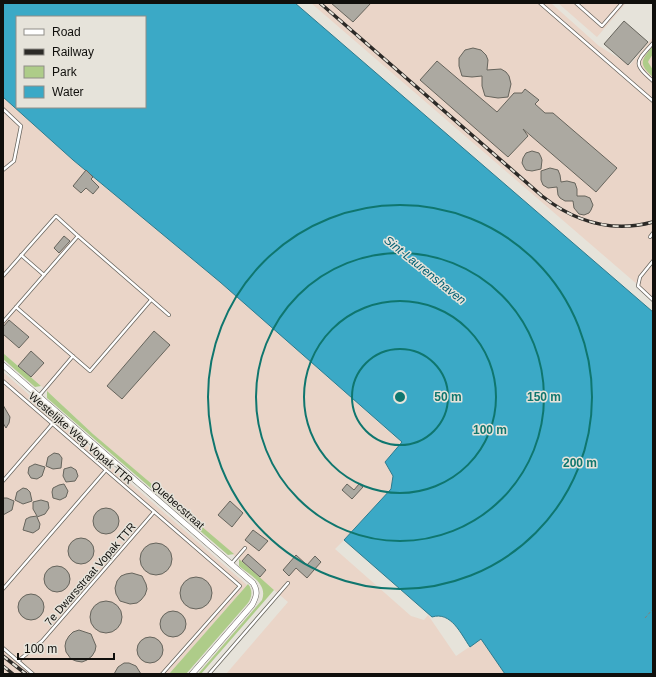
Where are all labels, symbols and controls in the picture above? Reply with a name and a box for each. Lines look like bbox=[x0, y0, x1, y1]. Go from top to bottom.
legend bbox=[16, 16, 146, 108]
text: Road bbox=[52, 25, 81, 39]
text: Railway bbox=[52, 45, 94, 59]
text: Park bbox=[52, 65, 78, 79]
text: Water bbox=[52, 85, 84, 99]
water label: Sint-Laurenshaven bbox=[381, 233, 469, 307]
street label: Westelijke Weg Vopak TTR bbox=[27, 390, 135, 486]
centre of rings bbox=[393, 390, 407, 404]
text: 50 m bbox=[434, 390, 462, 404]
text: 150 m bbox=[527, 390, 561, 404]
text: 100 m bbox=[473, 423, 507, 437]
text: 200 m bbox=[563, 456, 597, 470]
street label: Quebecstraat bbox=[149, 479, 207, 531]
street label: 7e Dwarsstraat Vopak TTR bbox=[42, 520, 138, 628]
scale bar bbox=[18, 635, 114, 661]
text: 100 m bbox=[24, 642, 57, 656]

